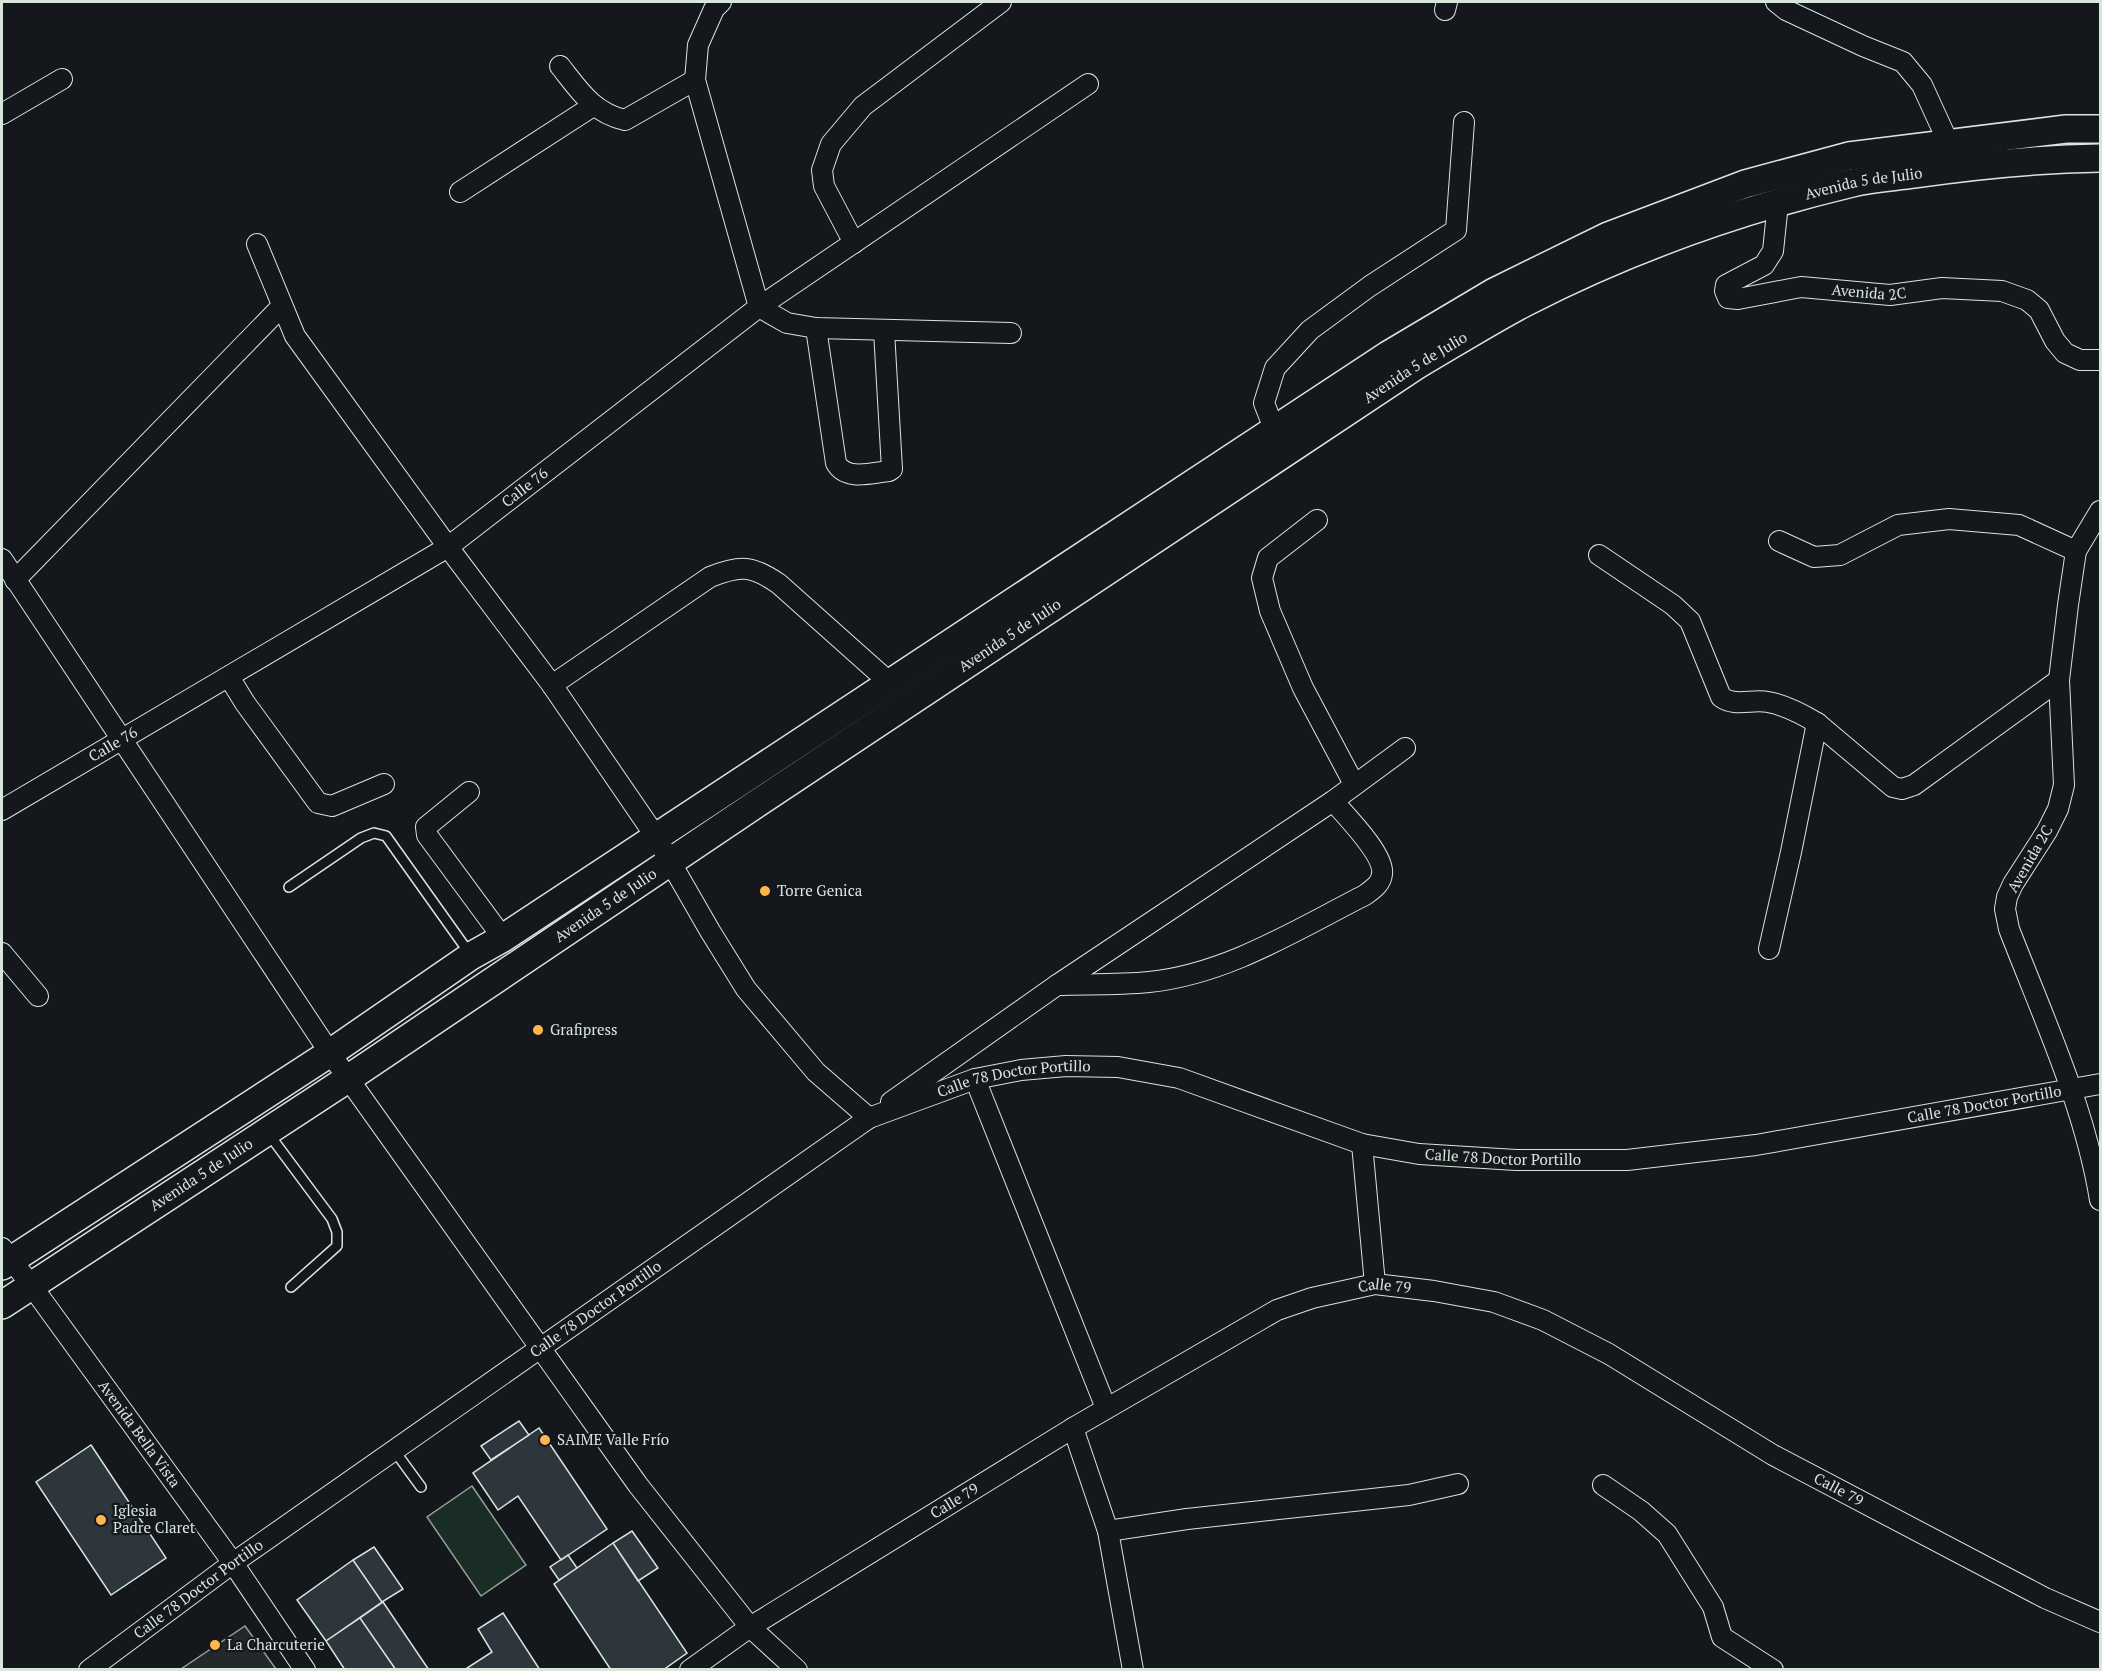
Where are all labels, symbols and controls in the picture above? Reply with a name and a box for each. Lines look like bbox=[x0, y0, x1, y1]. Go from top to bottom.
street label: Avenida 5 de Julio bbox=[1802, 162, 1924, 204]
street label: Avenida 2C bbox=[1831, 279, 1907, 304]
street label: Avenida 5 de Julio bbox=[1359, 326, 1471, 407]
street label: Calle 76 bbox=[497, 463, 552, 511]
street label: Avenida 5 de Julio bbox=[954, 593, 1065, 676]
street label: Calle 76 bbox=[84, 721, 141, 766]
street label: Avenida 2C bbox=[2002, 821, 2056, 896]
street label: Avenida 5 de Julio bbox=[550, 863, 660, 946]
place label: Torre Genica bbox=[777, 880, 863, 900]
marker: Torre Genica bbox=[758, 884, 772, 898]
place label: Grafipress bbox=[550, 1019, 617, 1039]
marker: Grafipress bbox=[531, 1023, 545, 1037]
street label: Calle 78 Doctor Portillo bbox=[934, 1055, 1091, 1101]
street label: Calle 78 Doctor Portillo bbox=[1905, 1080, 2063, 1127]
street label: Avenida 5 de Julio bbox=[145, 1133, 256, 1215]
street label: Calle 78 Doctor Portillo bbox=[1424, 1143, 1581, 1169]
street label: Calle 78 Doctor Portillo bbox=[525, 1255, 665, 1361]
street label: Calle 79 bbox=[1356, 1273, 1412, 1297]
street label: Avenida Bella Vista bbox=[94, 1376, 186, 1491]
place label: SAIME Valle Frío bbox=[557, 1429, 669, 1449]
marker: SAIME Valle Frío bbox=[538, 1433, 552, 1447]
street label: Calle 79 bbox=[1811, 1467, 1867, 1510]
street label: Calle 79 bbox=[926, 1478, 982, 1523]
place label: Iglesia Padre Claret bbox=[113, 1500, 196, 1537]
marker: Iglesia Padre Claret bbox=[94, 1513, 108, 1527]
street label: Calle 78 Doctor Portillo bbox=[129, 1534, 267, 1643]
place label: La Charcuterie bbox=[227, 1634, 325, 1654]
marker: La Charcuterie bbox=[208, 1638, 222, 1652]

